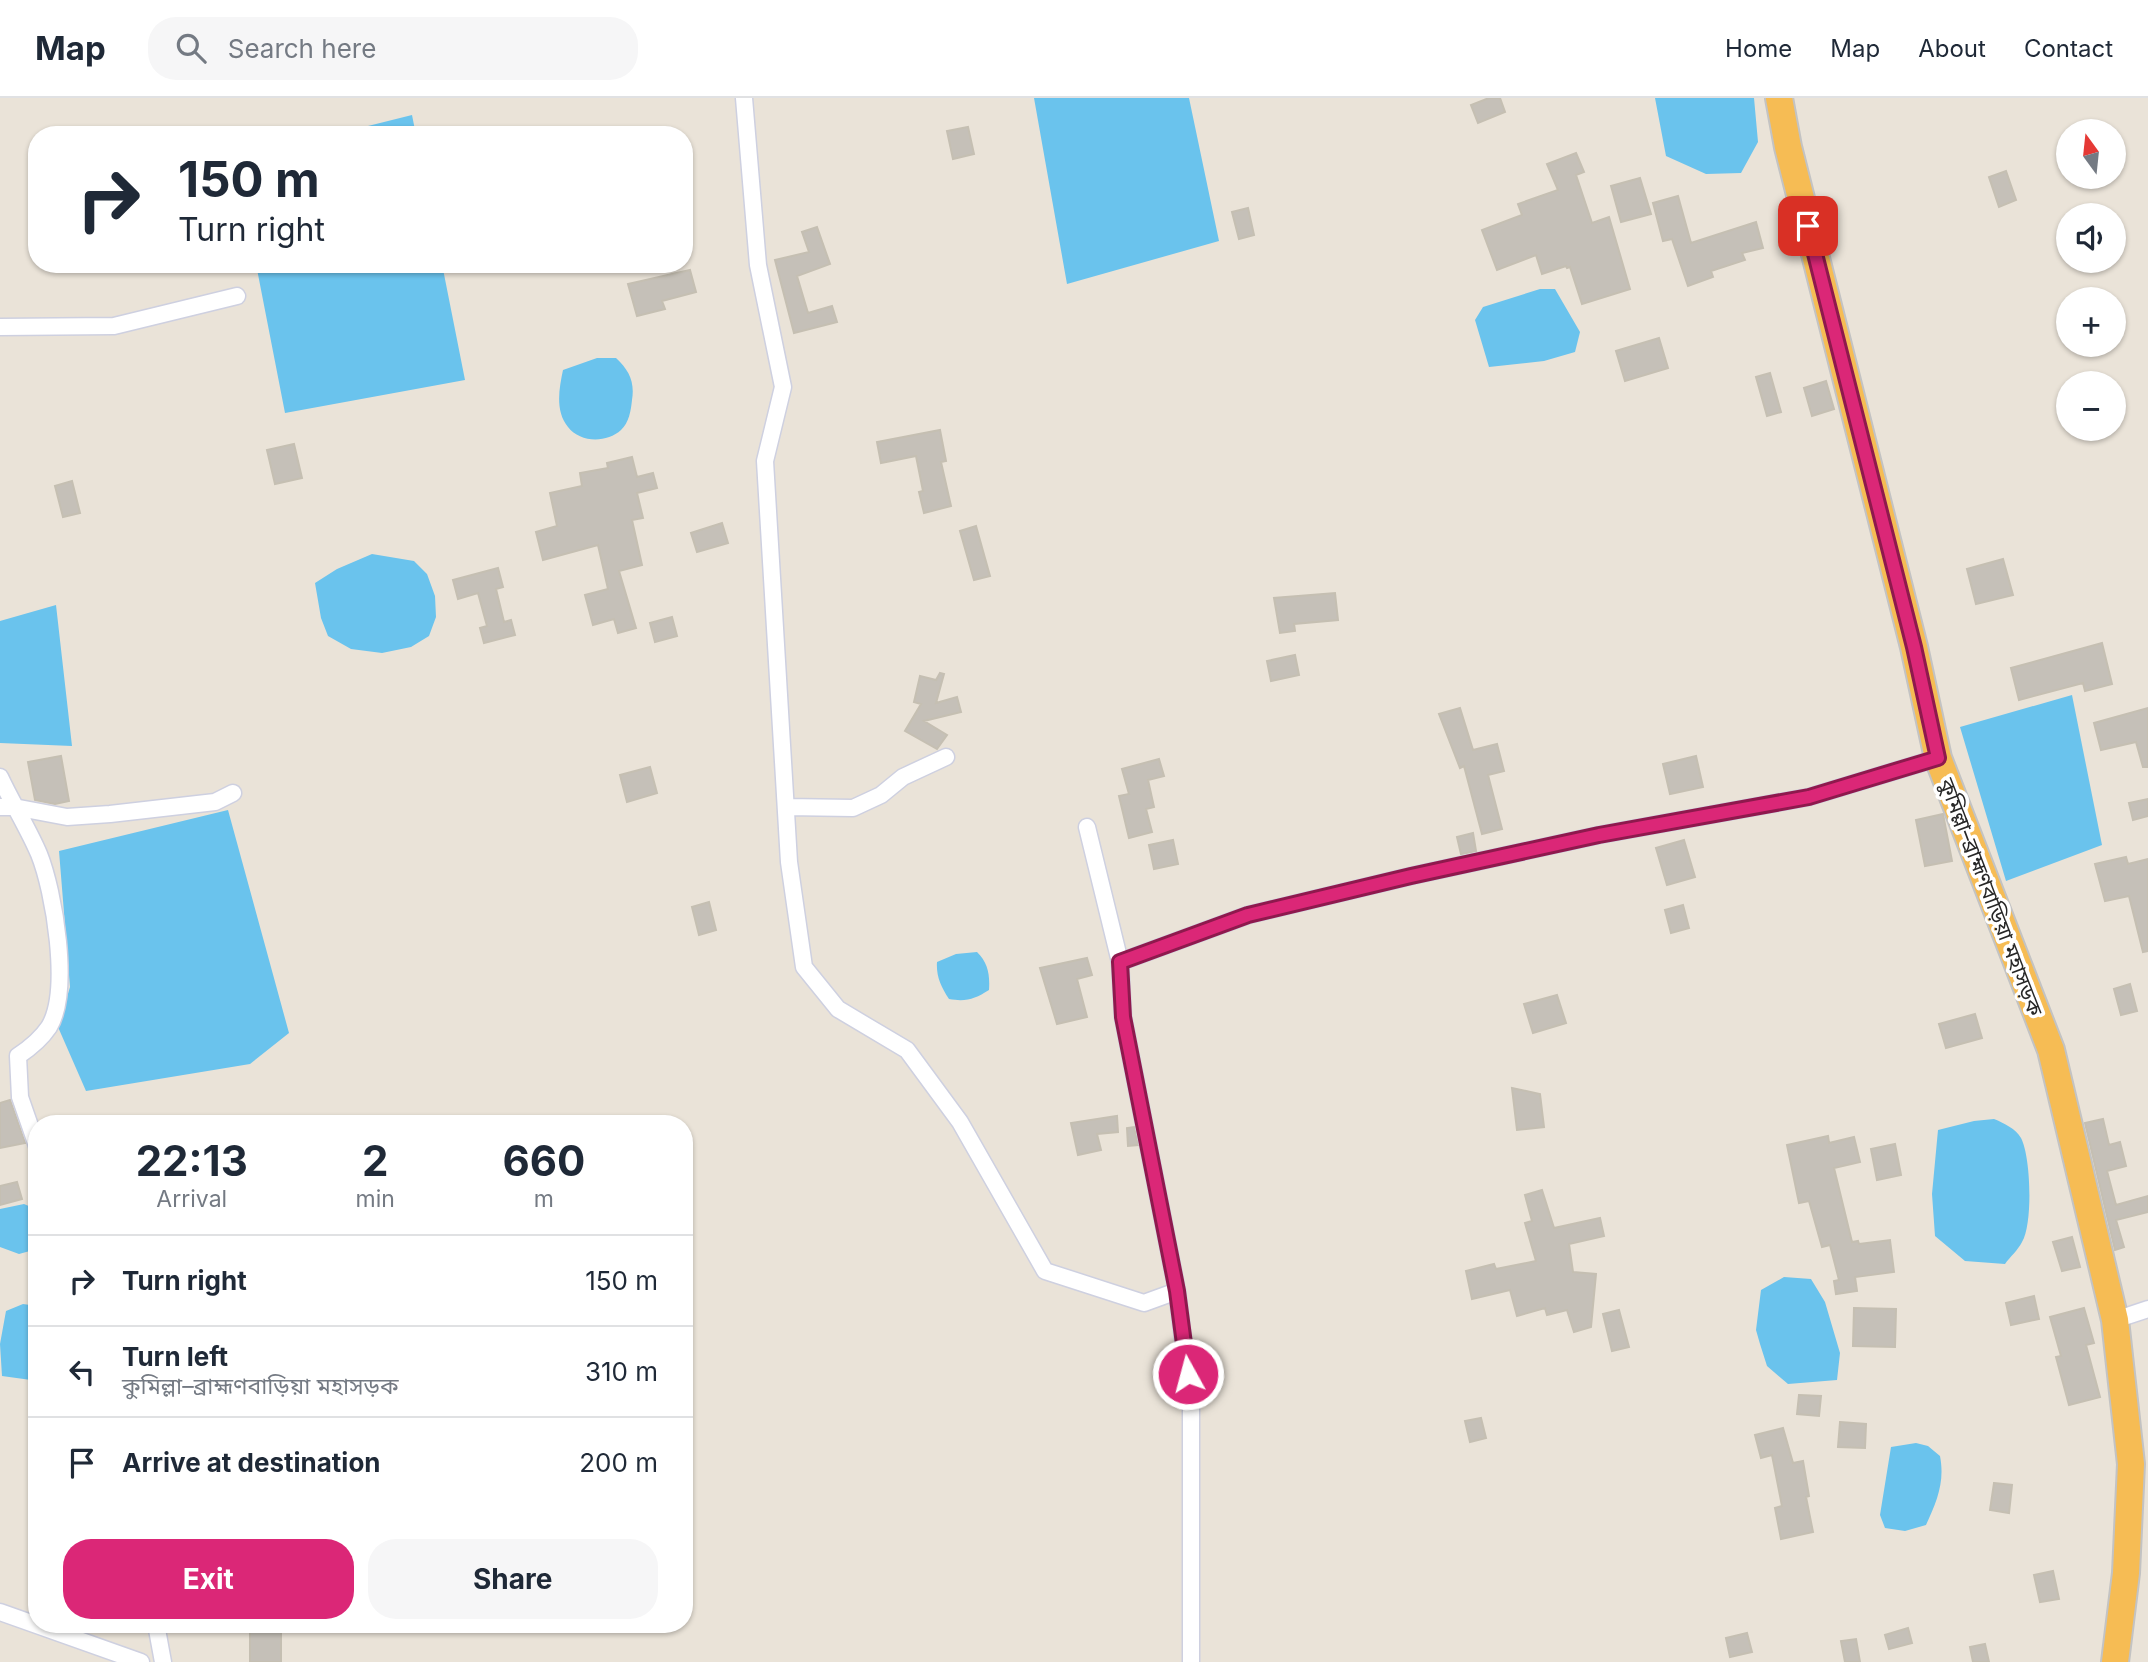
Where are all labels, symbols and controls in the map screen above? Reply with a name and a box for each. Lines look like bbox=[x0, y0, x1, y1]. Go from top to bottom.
search box bbox=[148, 17, 638, 80]
text: Map bbox=[35, 28, 106, 68]
icon: search bbox=[172, 29, 210, 67]
text: Search here bbox=[228, 33, 376, 64]
text: Home bbox=[1725, 34, 1792, 63]
text: Map bbox=[1830, 34, 1880, 63]
text: About bbox=[1918, 34, 1986, 63]
text: Contact bbox=[2024, 34, 2113, 63]
north arrow bbox=[2056, 119, 2126, 189]
map controls bbox=[2056, 119, 2126, 441]
text: 150 m bbox=[178, 150, 320, 209]
icon: right bbox=[63, 154, 154, 245]
pin bbox=[1778, 196, 1838, 256]
button: sound bbox=[2056, 203, 2126, 273]
icon: arrive bbox=[1789, 207, 1827, 245]
text: Turn right bbox=[178, 210, 325, 249]
button: + bbox=[2056, 287, 2126, 357]
button: − bbox=[2056, 371, 2126, 441]
street label: কুমিল্লা–ব্রাহ্মণবাড়িয়া মহাসড়ক bbox=[1934, 774, 2048, 1020]
text: 22:13 bbox=[136, 1135, 248, 1186]
text: 2 bbox=[362, 1135, 388, 1186]
text: 660 bbox=[502, 1135, 585, 1186]
text: Arrival bbox=[156, 1185, 227, 1213]
text: min bbox=[355, 1185, 395, 1213]
text: m bbox=[534, 1185, 554, 1213]
icon: right bbox=[63, 1262, 101, 1300]
text: Turn right bbox=[122, 1265, 247, 1296]
text: 150 m bbox=[585, 1265, 658, 1296]
position arrow bbox=[1151, 1337, 1225, 1411]
text: Turn left bbox=[122, 1341, 228, 1372]
icon: left bbox=[63, 1353, 101, 1391]
text: 310 m bbox=[585, 1356, 658, 1387]
text: কুমিল্লা–ব্রাহ্মণবাড়িয়া মহাসড়ক bbox=[122, 1372, 398, 1400]
icon: arrive bbox=[63, 1444, 101, 1482]
text: Arrive at destination bbox=[122, 1447, 381, 1478]
text: 200 m bbox=[579, 1447, 658, 1478]
button: Exit bbox=[63, 1539, 354, 1619]
button: Share bbox=[368, 1539, 658, 1619]

